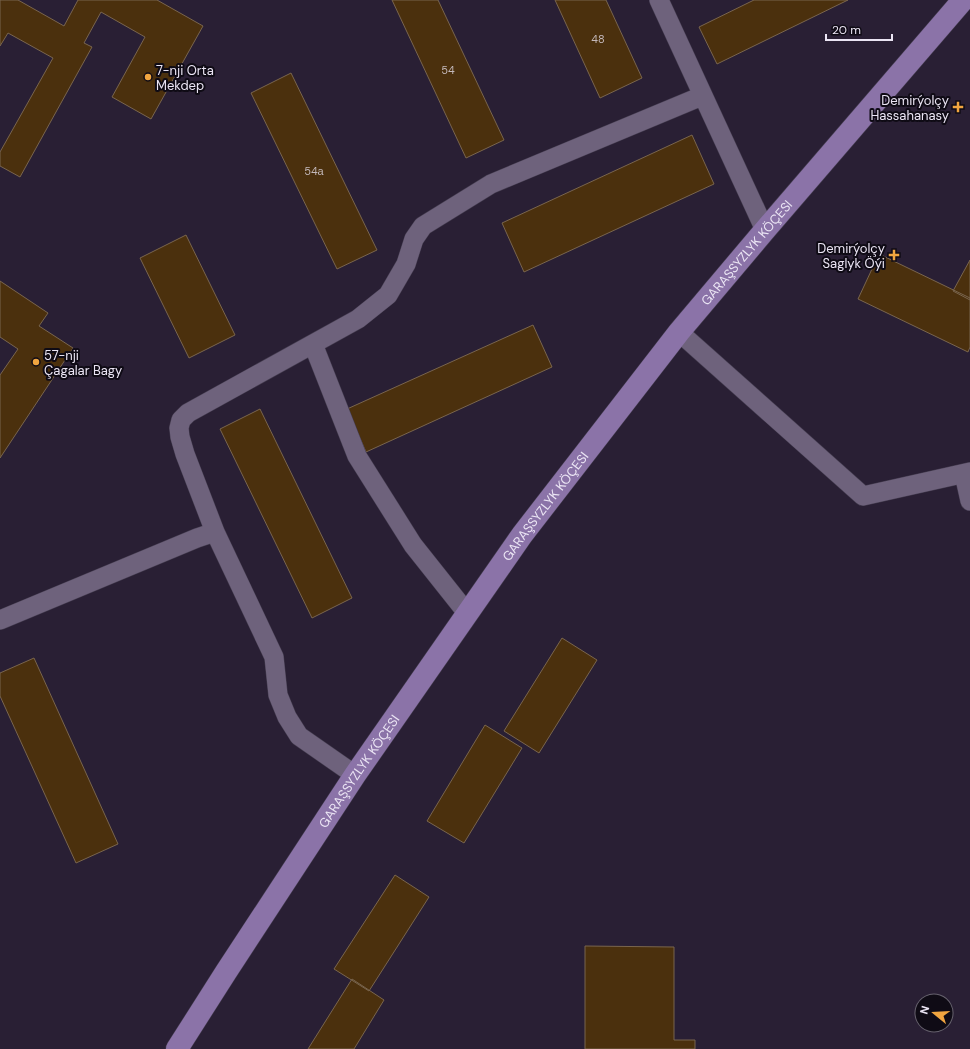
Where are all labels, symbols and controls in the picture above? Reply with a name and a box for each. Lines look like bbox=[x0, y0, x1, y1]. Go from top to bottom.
scale bar bbox=[826, 16, 892, 42]
text: 20 m bbox=[832, 22, 861, 38]
house number: 48 bbox=[591, 32, 605, 46]
place label: 7-nji Orta Mekdep bbox=[156, 62, 214, 94]
house number: 54 bbox=[441, 63, 455, 77]
marker: 7-nji Orta Mekdep bbox=[143, 72, 153, 82]
place label: Demirýolçy Hassahanasy bbox=[870, 92, 949, 124]
marker: Demirýolçy Hassahanasy bbox=[952, 101, 964, 113]
house number: 54а bbox=[304, 164, 325, 178]
street label: GARAŞSYZLYK KÖÇESI bbox=[697, 197, 796, 309]
place label: Demirýolçy Saglyk Öýi bbox=[817, 240, 885, 272]
marker: Demirýolçy Saglyk Öýi bbox=[888, 249, 900, 261]
place label: 57-nji Çagalar Bagy bbox=[44, 347, 122, 379]
marker: 57-nji Çagalar Bagy bbox=[31, 357, 41, 367]
street label: GARAŞSYZLYK KÖÇESI bbox=[499, 448, 592, 564]
street label: GARAŞSYZLYK KÖÇESI bbox=[315, 712, 403, 831]
north arrow bbox=[914, 993, 954, 1033]
text: N bbox=[917, 1004, 932, 1016]

